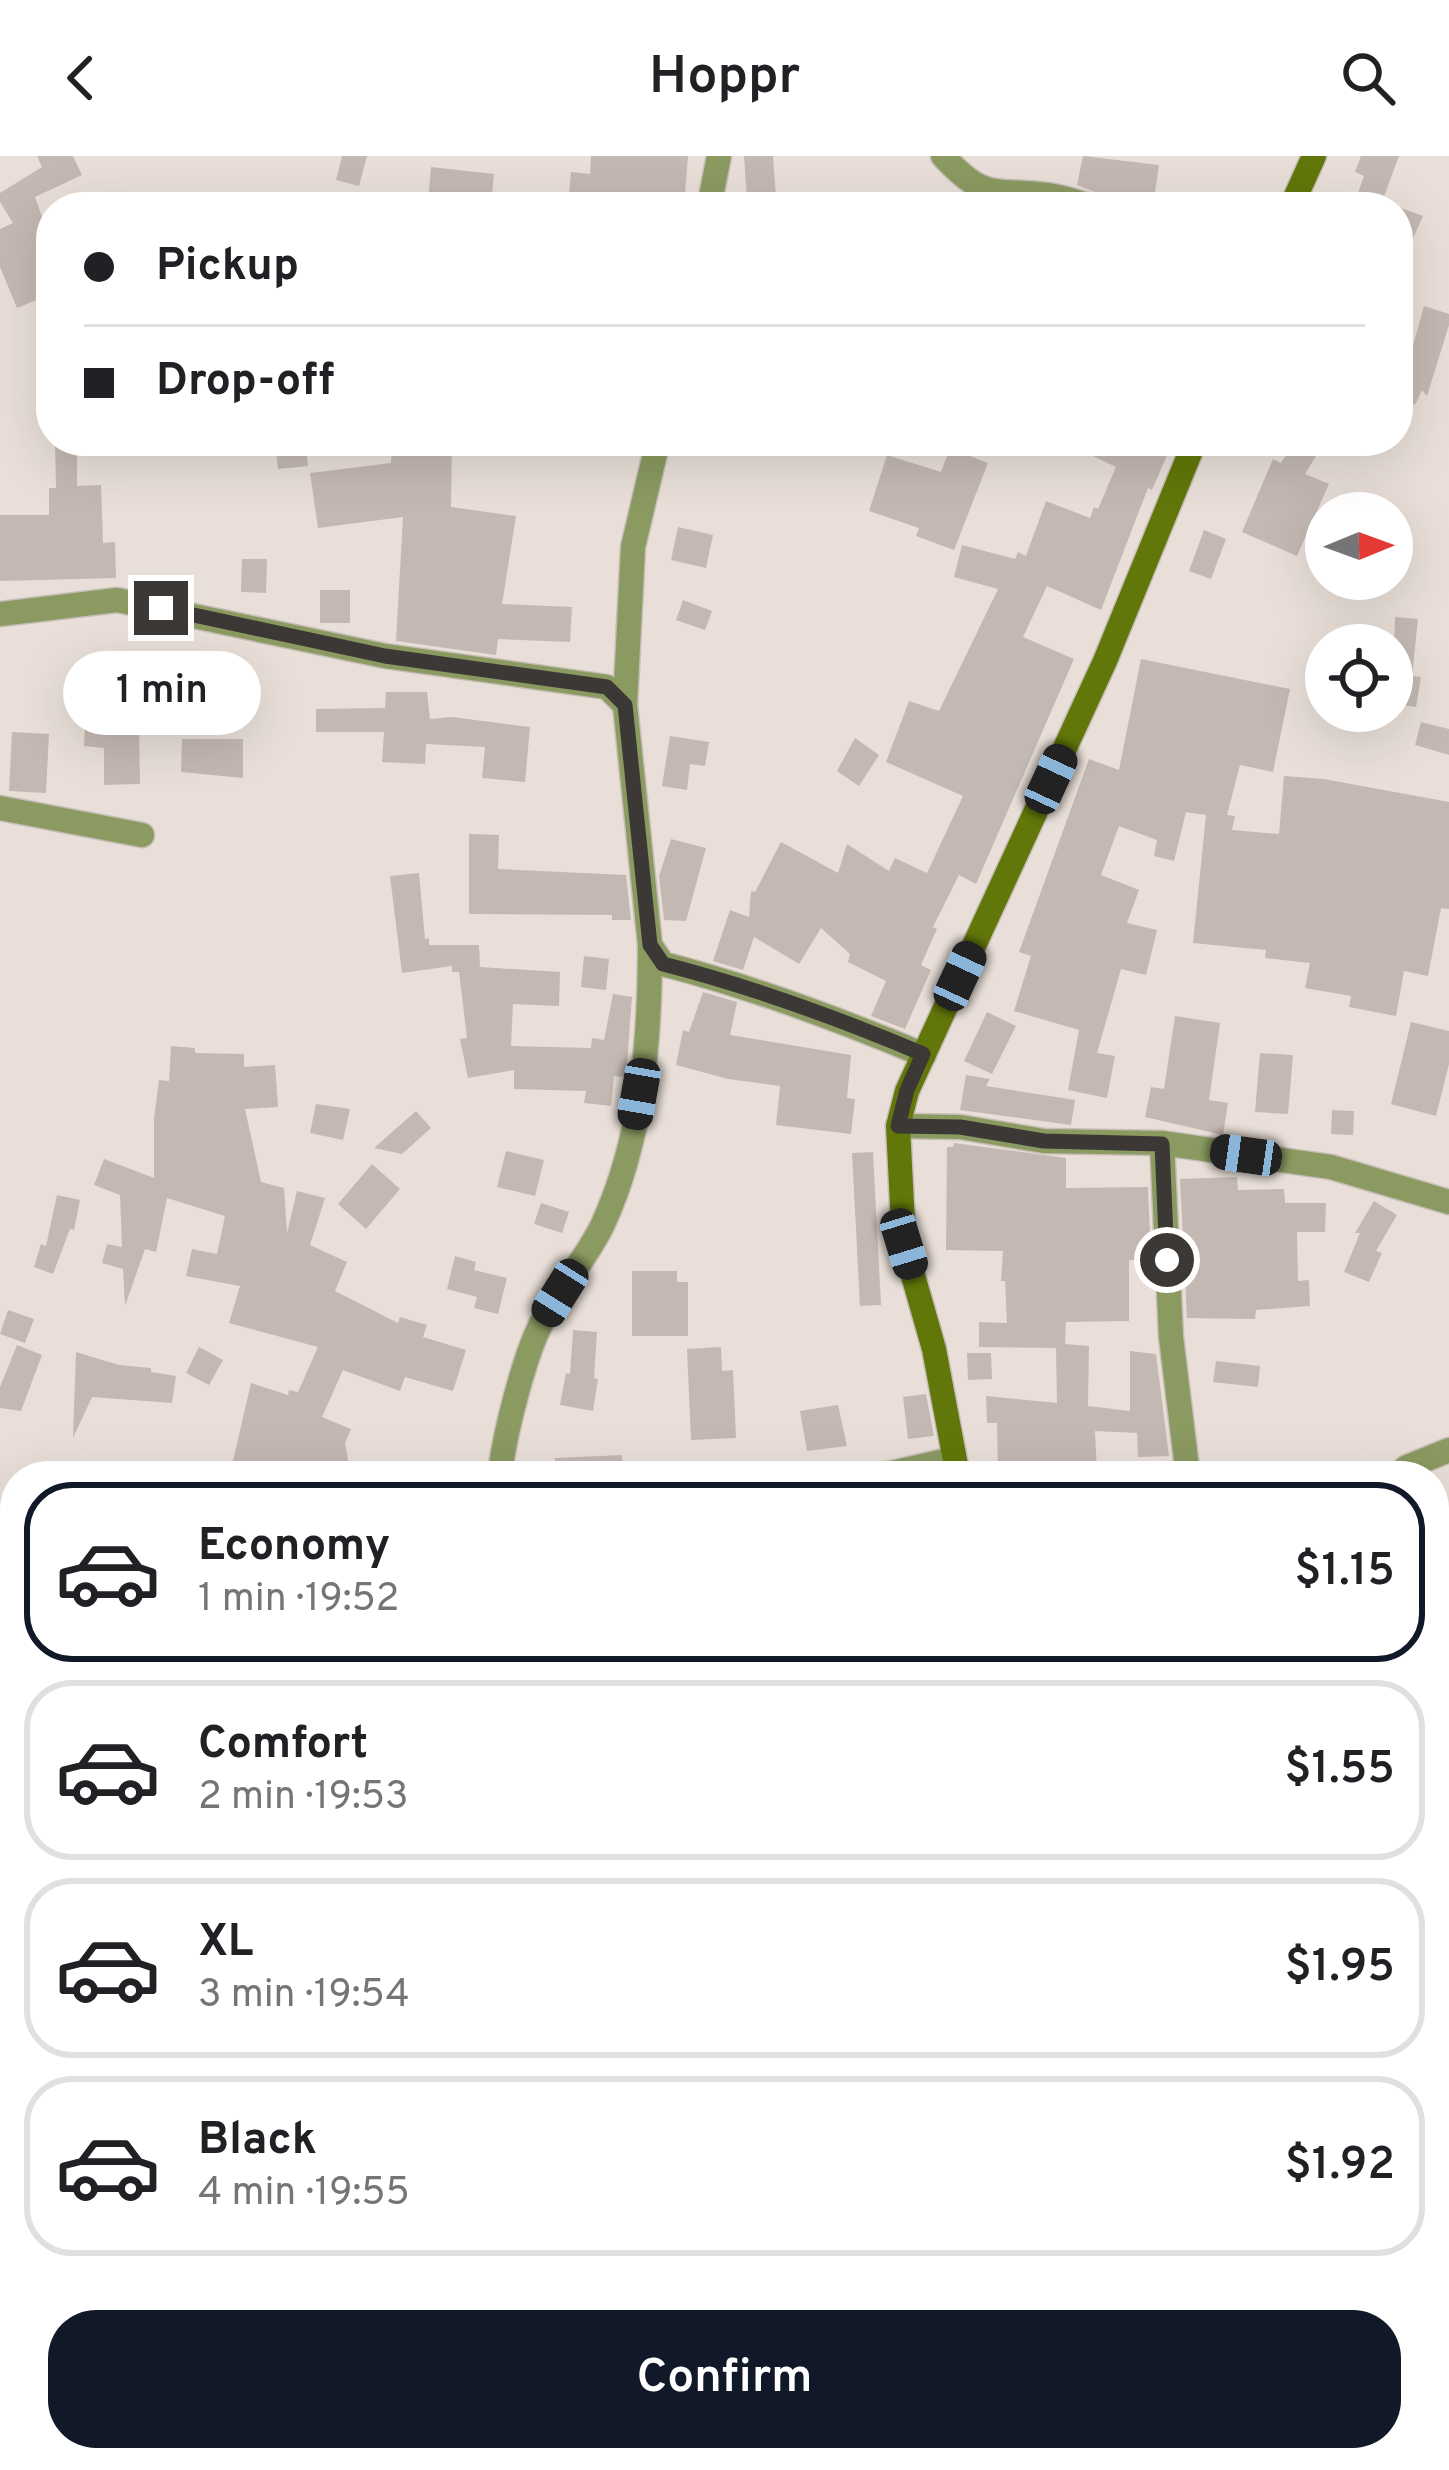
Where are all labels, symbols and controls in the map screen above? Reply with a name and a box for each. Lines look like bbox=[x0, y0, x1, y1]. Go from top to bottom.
text: Hoppr bbox=[649, 44, 800, 113]
icon: back bbox=[48, 45, 114, 111]
icon: search bbox=[1335, 45, 1401, 111]
text: Pickup bbox=[156, 239, 299, 296]
text: Drop-off bbox=[156, 354, 335, 411]
north arrow bbox=[1305, 492, 1413, 600]
map controls bbox=[1305, 492, 1413, 732]
route end bbox=[134, 581, 188, 635]
button: locate bbox=[1305, 624, 1413, 732]
callout: 1 min bbox=[62, 650, 260, 734]
text: 1 min bbox=[116, 668, 208, 717]
car bbox=[1019, 739, 1083, 819]
car bbox=[928, 936, 992, 1016]
car bbox=[615, 1055, 663, 1133]
car bbox=[1208, 1132, 1284, 1178]
car bbox=[876, 1204, 932, 1284]
route start bbox=[1140, 1233, 1194, 1287]
car bbox=[526, 1253, 594, 1333]
icon: car bbox=[54, 1518, 162, 1626]
text: Economy bbox=[198, 1519, 390, 1576]
text: $1.15 bbox=[1295, 1544, 1395, 1601]
text: 1 min · 19:52 bbox=[198, 1576, 399, 1625]
icon: car bbox=[54, 1716, 162, 1824]
text: Comfort bbox=[198, 1717, 368, 1774]
text: $1.55 bbox=[1284, 1742, 1395, 1799]
text: 2 min · 19:53 bbox=[198, 1774, 409, 1823]
icon: car bbox=[54, 1914, 162, 2022]
text: XL bbox=[198, 1915, 253, 1972]
text: $1.95 bbox=[1285, 1940, 1395, 1997]
text: 3 min · 19:54 bbox=[198, 1972, 410, 2021]
icon: car bbox=[54, 2112, 162, 2220]
text: Black bbox=[198, 2113, 317, 2170]
text: $1.92 bbox=[1285, 2138, 1395, 2195]
text: 4 min · 19:55 bbox=[198, 2170, 410, 2219]
button: Confirm bbox=[48, 2310, 1401, 2448]

